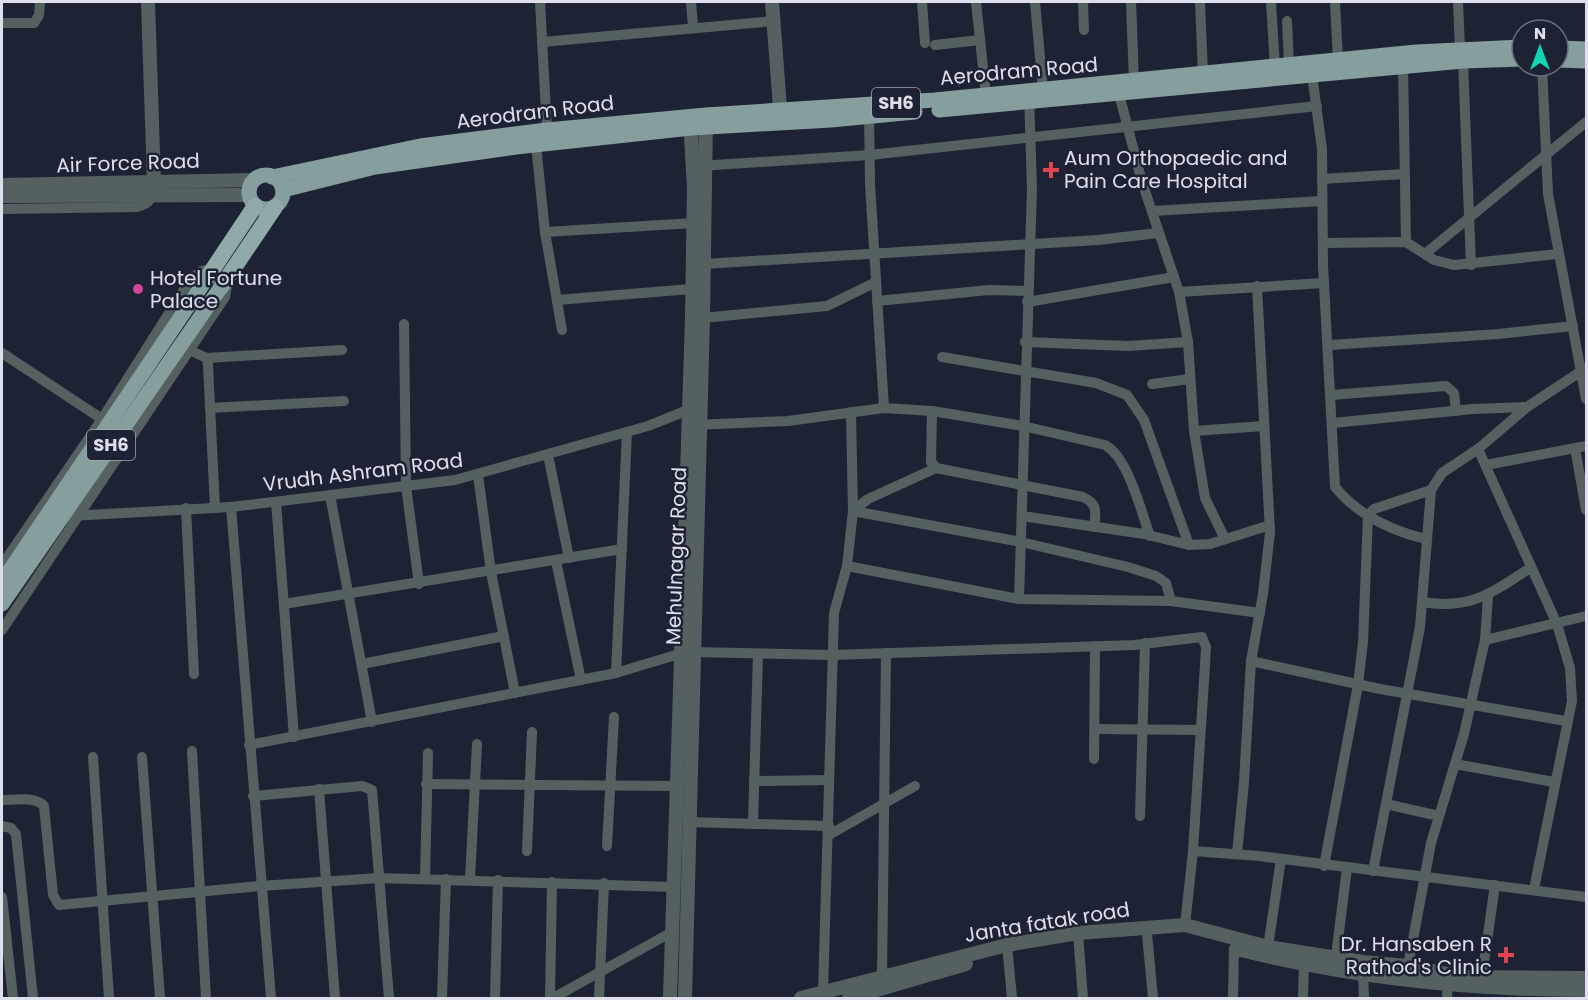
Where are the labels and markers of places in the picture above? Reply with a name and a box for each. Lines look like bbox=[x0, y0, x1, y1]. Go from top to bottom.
place label: Aum Orthopaedic and Pain Care Hospital bbox=[1064, 144, 1287, 195]
marker: Aum Orthopaedic and Pain Care Hospital bbox=[1042, 161, 1060, 179]
place label: Hotel Fortune Palace bbox=[150, 264, 282, 315]
marker: Hotel Fortune Palace bbox=[131, 282, 145, 296]
place label: Dr. Hansaben R Rathod's Clinic bbox=[1341, 930, 1492, 981]
marker: Dr. Hansaben R Rathod's Clinic bbox=[1497, 946, 1515, 964]

